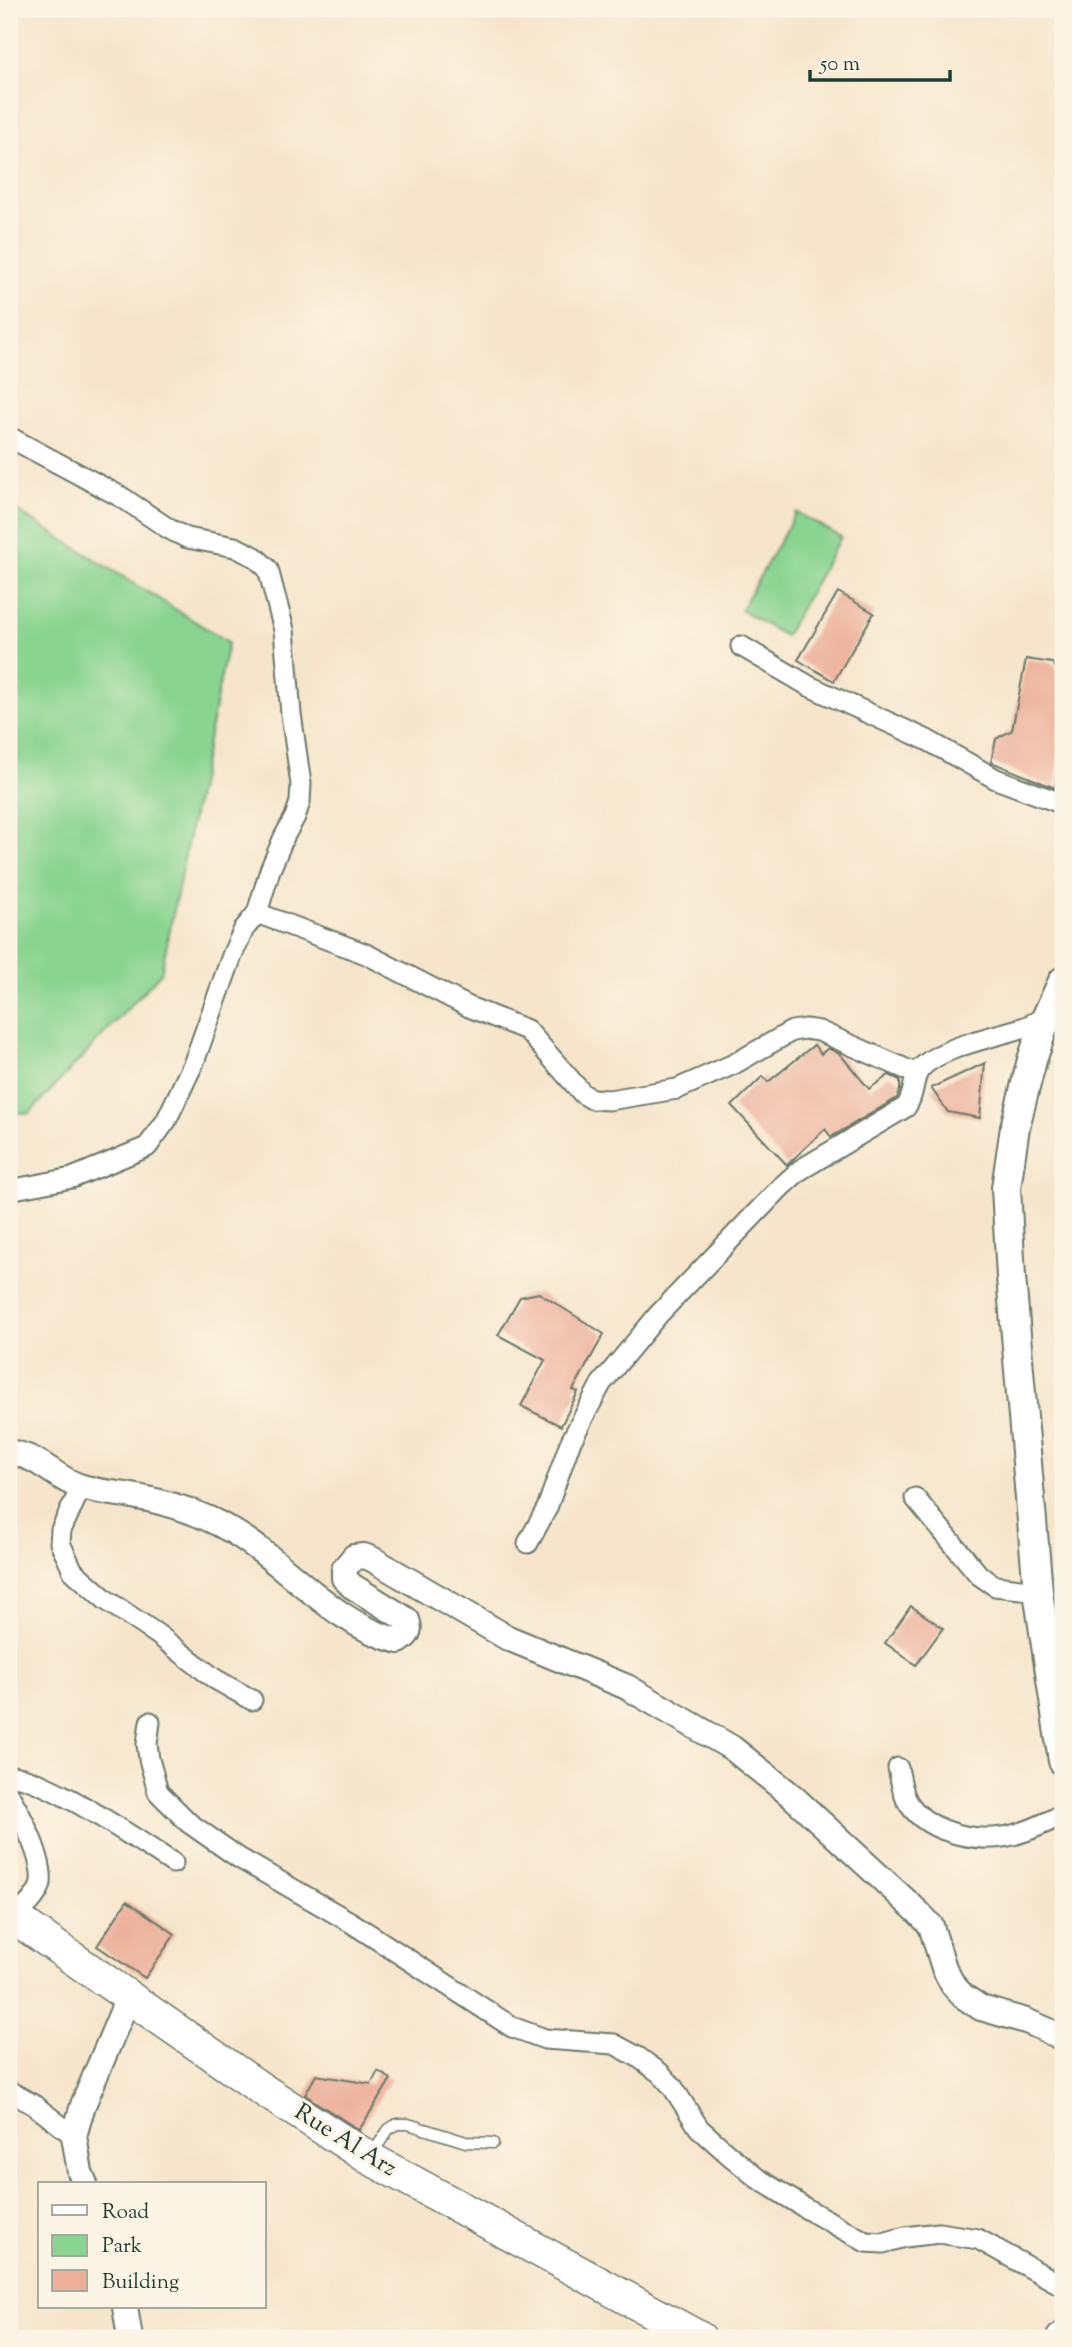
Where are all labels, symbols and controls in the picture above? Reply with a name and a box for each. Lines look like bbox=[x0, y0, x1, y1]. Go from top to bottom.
scale bar bbox=[810, 38, 950, 82]
text: 50 m bbox=[819, 50, 860, 80]
street label: Rue Al Arz bbox=[287, 2096, 403, 2186]
legend bbox=[38, 2182, 266, 2308]
text: Road bbox=[102, 2198, 149, 2228]
text: Park bbox=[102, 2232, 143, 2262]
text: Building bbox=[102, 2268, 179, 2298]

